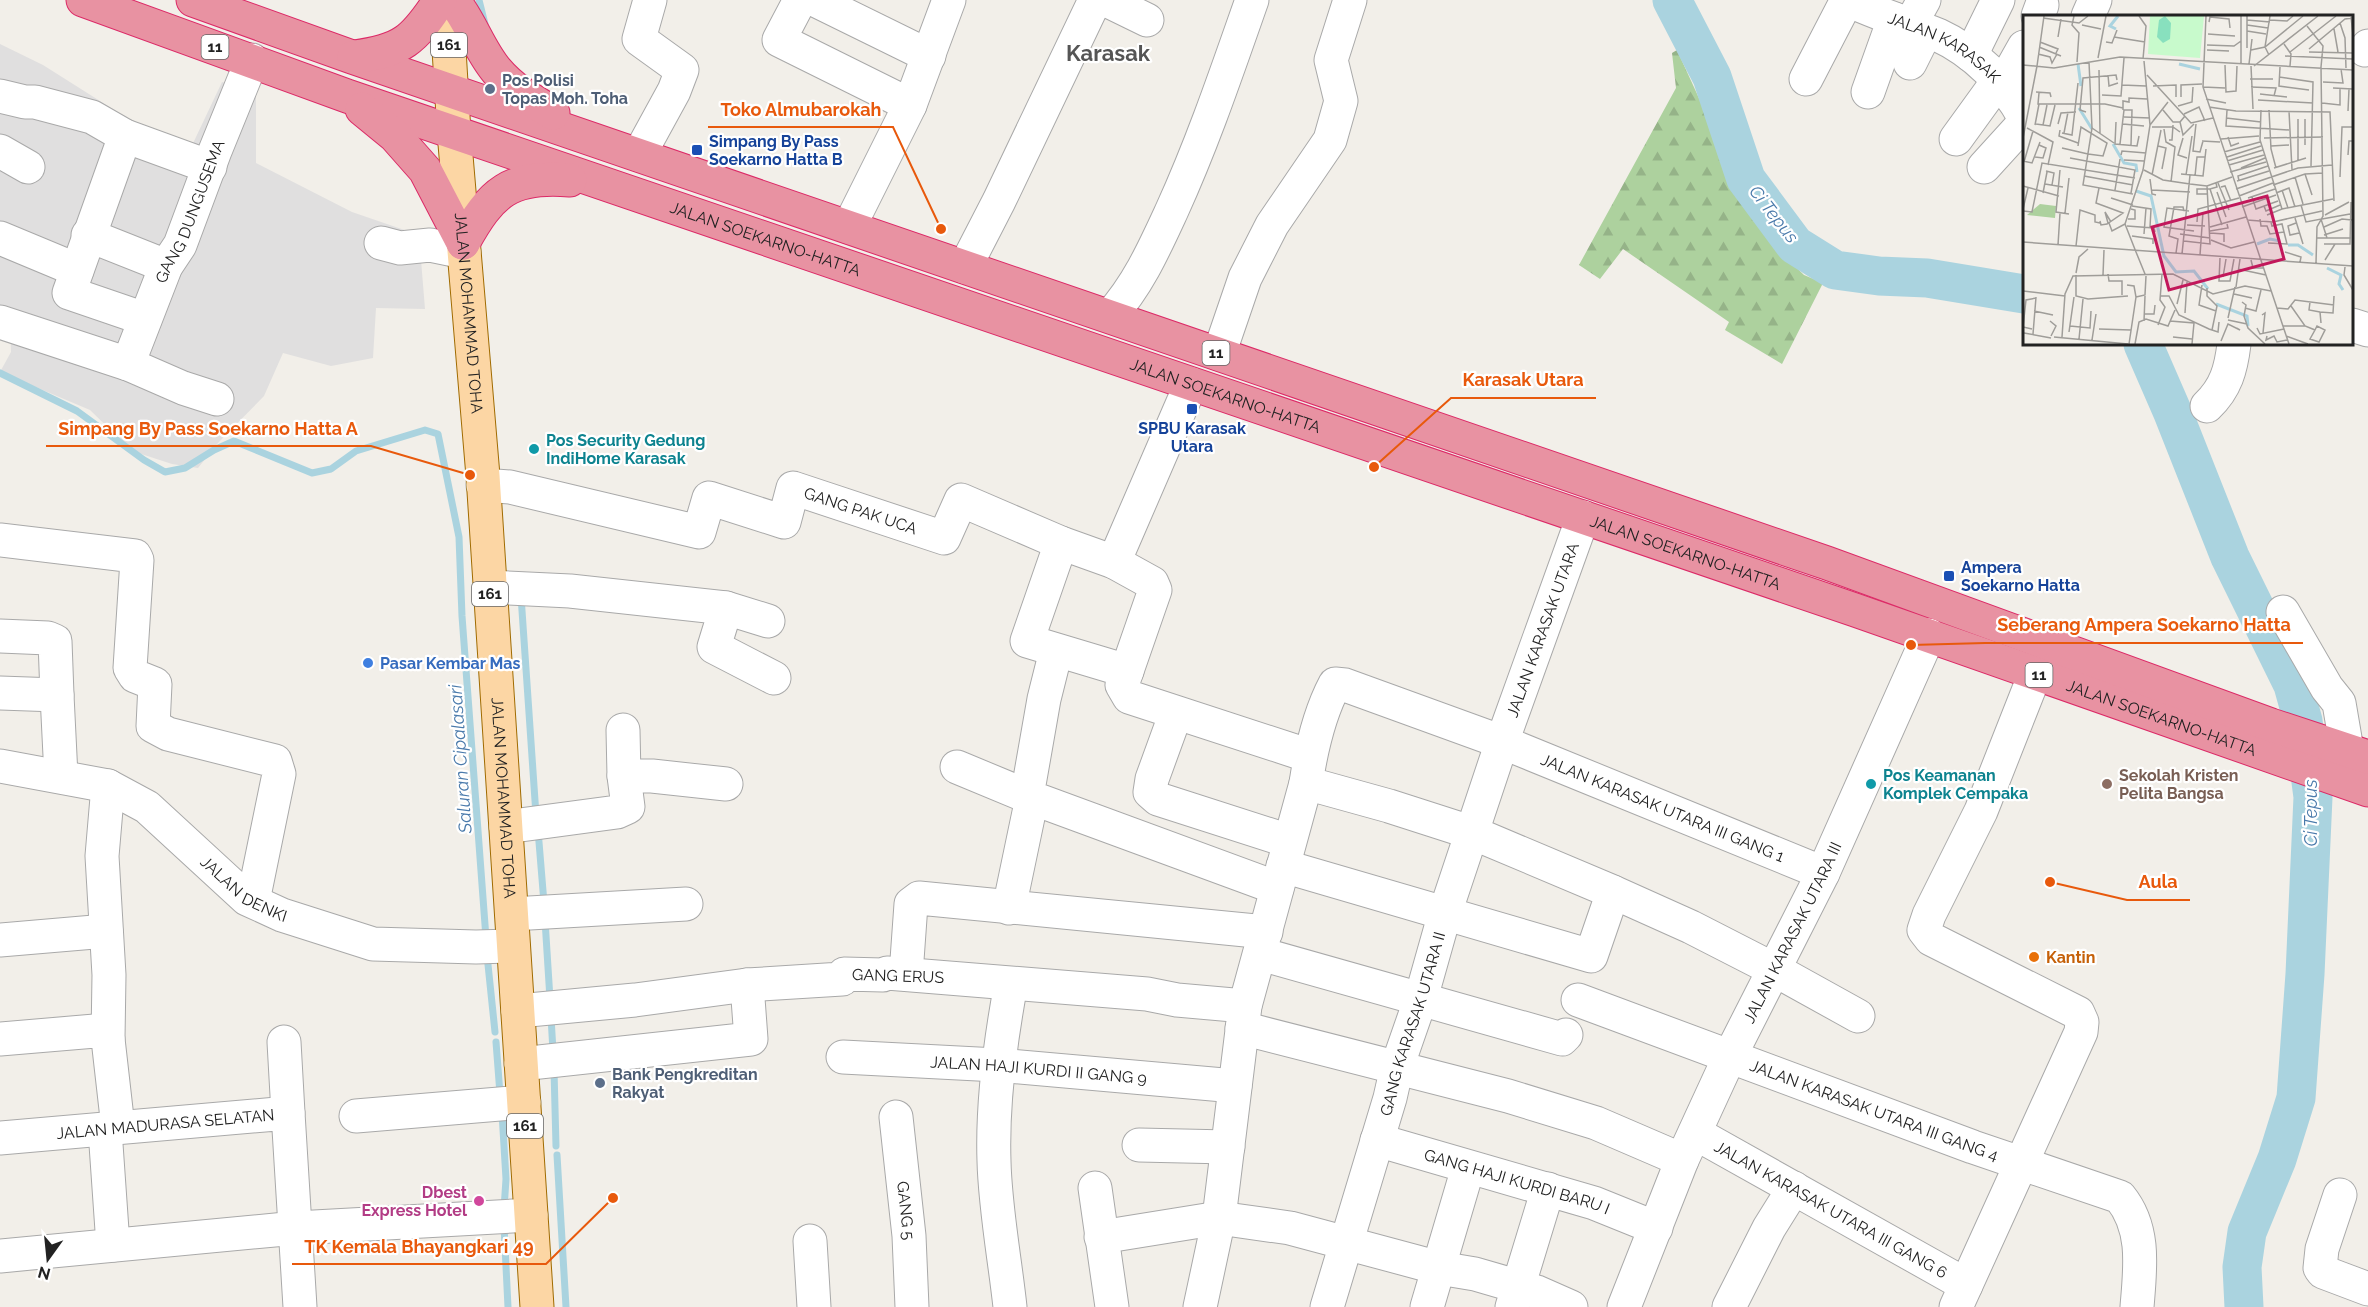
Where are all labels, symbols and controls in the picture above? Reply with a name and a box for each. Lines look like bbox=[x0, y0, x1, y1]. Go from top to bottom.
street label: JALAN KARASAK bbox=[1886, 8, 2005, 87]
inset map bbox=[2023, 15, 2353, 345]
road number: 161 bbox=[431, 33, 467, 57]
road number: 11 bbox=[202, 35, 228, 59]
district label: Karasak bbox=[1066, 40, 1151, 66]
place label: Pos Polisi Topas Moh. Toha bbox=[502, 71, 628, 108]
marker: Pos Polisi Topas Moh. Toha bbox=[483, 82, 497, 96]
callout: Toko Almubarokah bbox=[708, 91, 893, 127]
text: Toko Almubarokah bbox=[721, 99, 881, 120]
place label: Simpang By Pass Soekarno Hatta B bbox=[709, 132, 843, 169]
street label: GANG DUNGUSEMA bbox=[151, 137, 228, 285]
marker: Simpang By Pass Soekarno Hatta B bbox=[690, 143, 704, 157]
water label: Ci Tepus bbox=[1745, 181, 1803, 247]
street label: JALAN SOEKARNO-HATTA bbox=[668, 197, 863, 280]
street label: JALAN MOHAMMAD TOHA bbox=[451, 212, 487, 415]
road number: 11 bbox=[1202, 341, 1230, 365]
street label: JALAN SOEKARNO-HATTA bbox=[1128, 354, 1323, 437]
callout: Karasak Utara bbox=[1451, 362, 1596, 398]
text: Karasak Utara bbox=[1462, 369, 1584, 390]
marker: SPBU Karasak Utara bbox=[1185, 402, 1199, 416]
callout: Simpang By Pass Soekarno Hatta A bbox=[46, 410, 371, 446]
text: Simpang By Pass Soekarno Hatta A bbox=[58, 418, 359, 439]
place label: SPBU Karasak Utara bbox=[1138, 419, 1246, 456]
place label: Pos Security Gedung IndiHome Karasak bbox=[546, 431, 705, 468]
marker: Pos Security Gedung IndiHome Karasak bbox=[527, 442, 541, 456]
street label: GANG PAK UCA bbox=[802, 483, 920, 538]
street label: JALAN SOEKARNO-HATTA bbox=[1588, 511, 1783, 594]
street label: JALAN KARASAK UTARA bbox=[1502, 540, 1583, 720]
place label: Ampera Soekarno Hatta bbox=[1961, 558, 2080, 595]
marker: Ampera Soekarno Hatta bbox=[1942, 569, 1956, 583]
road number: 161 bbox=[472, 582, 508, 606]
callout: Seberang Ampera Soekarno Hatta bbox=[1985, 607, 2303, 643]
text: Seberang Ampera Soekarno Hatta bbox=[1997, 614, 2291, 635]
place label: Pasar Kembar Mas bbox=[380, 654, 520, 673]
marker: Pasar Kembar Mas bbox=[361, 656, 375, 670]
road number: 11 bbox=[2026, 663, 2052, 687]
street label: JALAN SOEKARNO-HATTA bbox=[2064, 676, 2259, 760]
water label: Saluran Cipalasari bbox=[444, 683, 476, 835]
street label: JALAN MOHAMMAD TOHA bbox=[488, 697, 520, 899]
street label: JALAN KARASAK UTARA III GANG 1 bbox=[1538, 749, 1787, 866]
place label: Pos Keamanan Komplek Cempaka bbox=[1883, 766, 2028, 803]
place label: Sekolah Kristen Pelita Bangsa bbox=[2119, 766, 2238, 803]
marker: Pos Keamanan Komplek Cempaka bbox=[1864, 777, 1878, 791]
marker: Sekolah Kristen Pelita Bangsa bbox=[2100, 777, 2114, 791]
water label: Ci Tepus bbox=[2300, 779, 2321, 847]
street label: JALAN KARASAK UTARA III bbox=[1739, 839, 1845, 1026]
street label: JALAN DENKI bbox=[197, 852, 290, 926]
callout: Aula bbox=[2127, 864, 2190, 900]
text: Aula bbox=[2138, 871, 2178, 892]
street label: GANG KARASAK UTARA II bbox=[1376, 929, 1449, 1118]
place label: Kantin bbox=[2046, 948, 2095, 967]
marker: Kantin bbox=[2027, 950, 2041, 964]
street label: GANG ERUS bbox=[852, 965, 945, 987]
street label: JALAN HAJI KURDI II GANG 9 bbox=[930, 1052, 1148, 1088]
street label: JALAN KARASAK UTARA III GANG 4 bbox=[1748, 1055, 2001, 1164]
place label: Bank Pengkreditan Rakyat bbox=[612, 1065, 758, 1102]
marker: Bank Pengkreditan Rakyat bbox=[593, 1076, 607, 1090]
street label: JALAN MADURASA SELATAN bbox=[56, 1105, 275, 1143]
road number: 161 bbox=[507, 1114, 543, 1138]
street label: JALAN KARASAK UTARA III GANG 6 bbox=[1711, 1136, 1951, 1282]
street label: GANG HAJI KURDI BARU I bbox=[1422, 1145, 1613, 1218]
street label: GANG 5 bbox=[894, 1180, 919, 1241]
place label: Dbest Express Hotel bbox=[361, 1183, 468, 1220]
marker: Dbest Express Hotel bbox=[472, 1194, 486, 1208]
callout: TK Kemala Bhayangkari 49 bbox=[292, 1228, 546, 1264]
north arrow bbox=[18, 1229, 78, 1289]
text: TK Kemala Bhayangkari 49 bbox=[304, 1236, 534, 1257]
text: N bbox=[36, 1262, 53, 1284]

